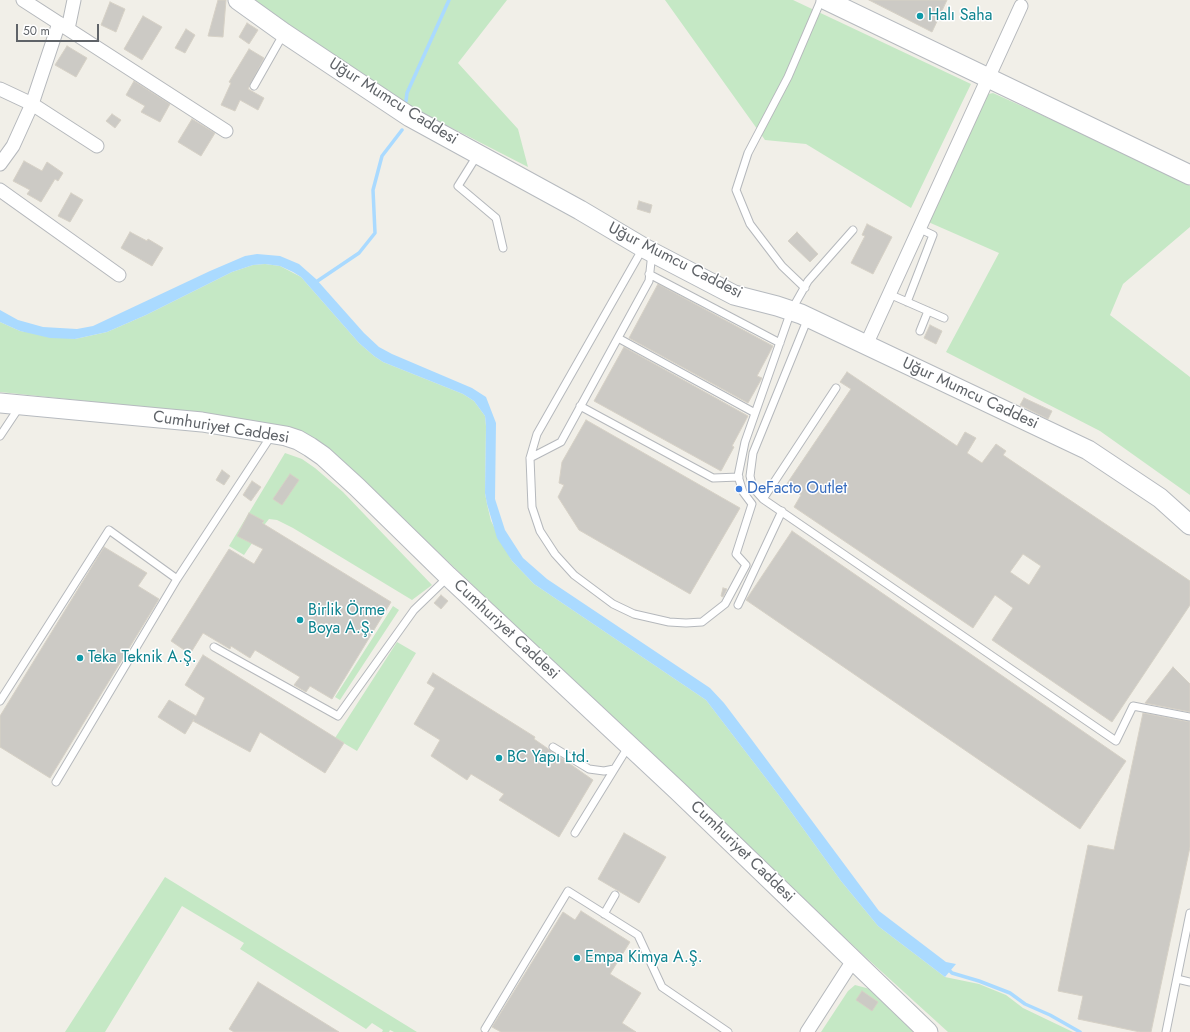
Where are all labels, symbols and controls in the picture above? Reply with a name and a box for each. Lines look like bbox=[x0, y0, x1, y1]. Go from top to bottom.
place label: Halı Saha bbox=[928, 6, 992, 26]
marker: Halı Saha bbox=[915, 11, 925, 21]
scale bar bbox=[18, 16, 101, 42]
text: 50 m bbox=[23, 22, 50, 40]
street label: Uğur Mumcu Caddesi bbox=[325, 55, 461, 149]
street label: Uğur Mumcu Caddesi bbox=[605, 219, 745, 303]
street label: Uğur Mumcu Caddesi bbox=[899, 354, 1041, 434]
street label: Cumhuriyet Caddesi bbox=[151, 408, 291, 448]
place label: DeFacto Outlet bbox=[747, 479, 847, 499]
marker: DeFacto Outlet bbox=[734, 484, 744, 494]
street label: Cumhuriyet Caddesi bbox=[449, 576, 563, 684]
place label: Birlik Örme Boya A.Ş. bbox=[308, 601, 385, 639]
marker: Birlik Örme Boya A.Ş. bbox=[295, 615, 305, 625]
place label: Teka Teknik A.Ş. bbox=[88, 648, 197, 668]
marker: Teka Teknik A.Ş. bbox=[75, 653, 85, 663]
place label: BC Yapı Ltd. bbox=[507, 748, 590, 768]
marker: BC Yapı Ltd. bbox=[494, 753, 504, 763]
street label: Cumhuriyet Caddesi bbox=[686, 797, 798, 907]
place label: Empa Kimya A.Ş. bbox=[585, 948, 702, 968]
marker: Empa Kimya A.Ş. bbox=[572, 953, 582, 963]

